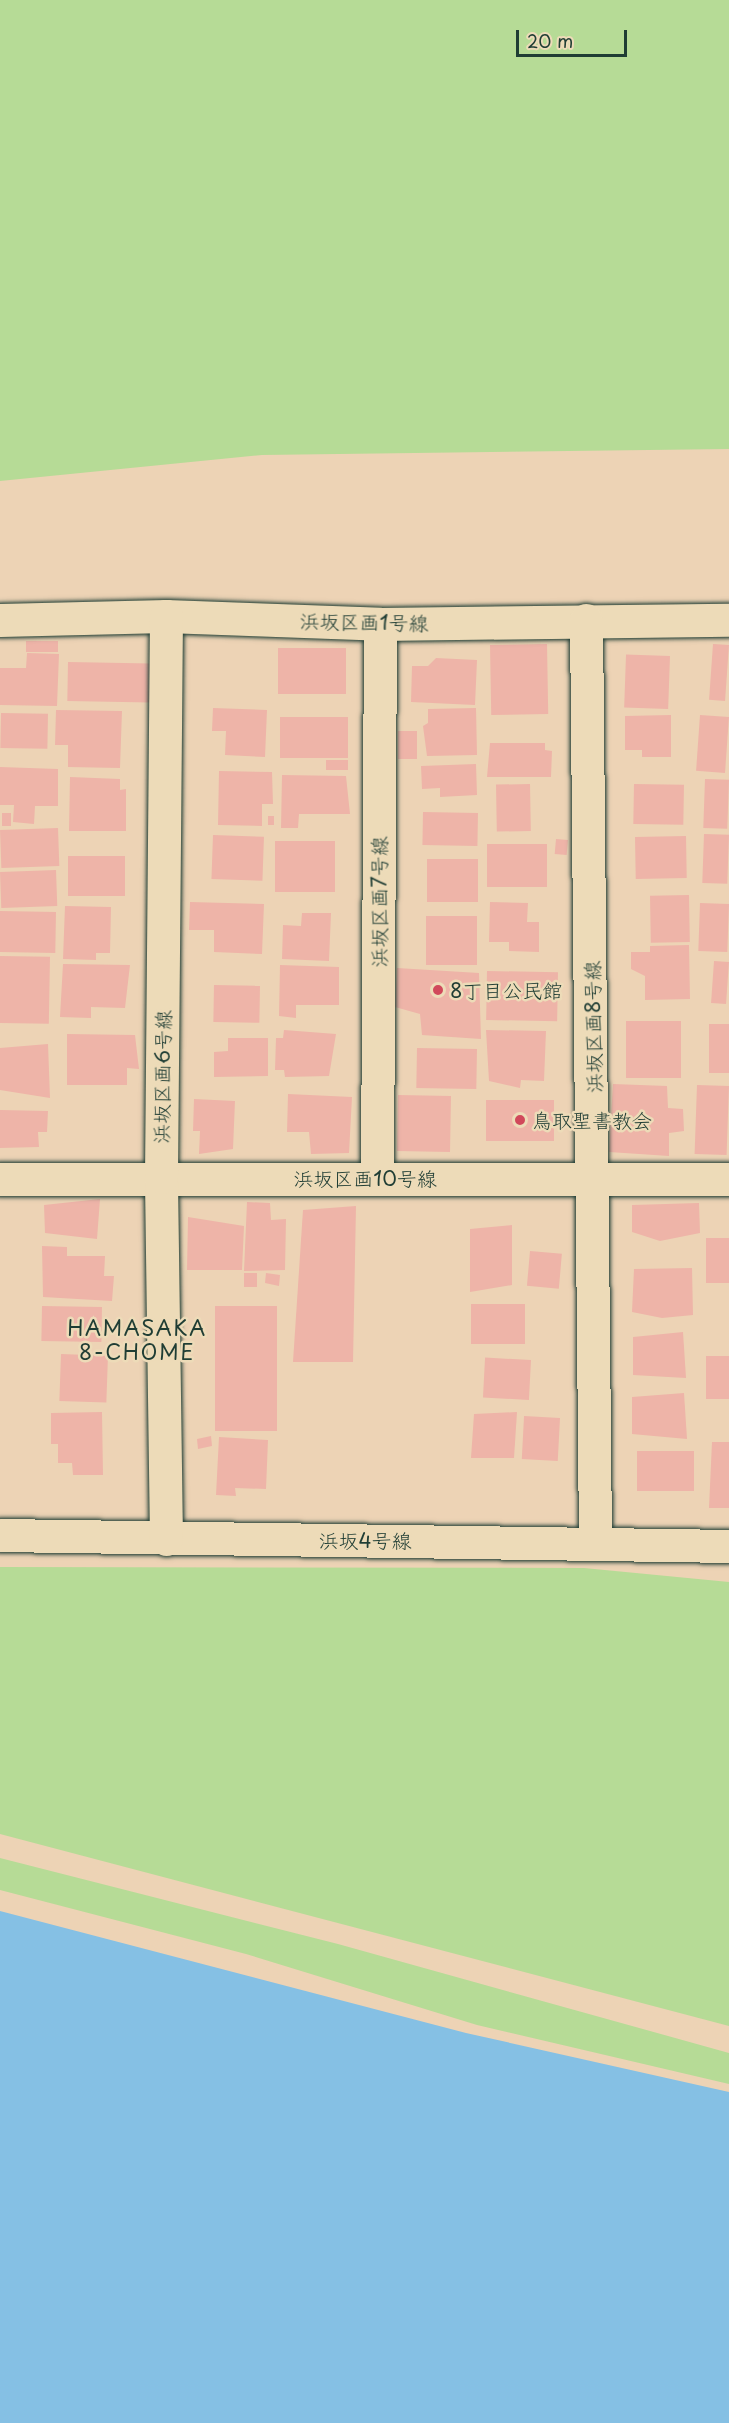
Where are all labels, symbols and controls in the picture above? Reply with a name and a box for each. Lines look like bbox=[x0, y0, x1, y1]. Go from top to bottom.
scale bar bbox=[519, 18, 630, 56]
text: 20 m bbox=[527, 27, 573, 54]
street label: 浜坂区画1号線 bbox=[299, 609, 429, 635]
street label: 浜坂区画7号線 bbox=[367, 836, 391, 968]
street label: 浜坂区画8号線 bbox=[580, 961, 606, 1093]
place label: 8丁目公民館 bbox=[450, 978, 562, 1002]
marker: 8丁目公民館 bbox=[431, 983, 445, 997]
street label: 浜坂区画6号線 bbox=[149, 1010, 175, 1144]
place label: 鳥取聖書教会 bbox=[532, 1108, 652, 1132]
marker: 鳥取聖書教会 bbox=[513, 1113, 527, 1127]
street label: 浜坂区画10号線 bbox=[293, 1166, 437, 1190]
district label: HAMASAKA 8-CHOME bbox=[66, 1314, 208, 1364]
street label: 浜坂4号線 bbox=[318, 1528, 412, 1552]

